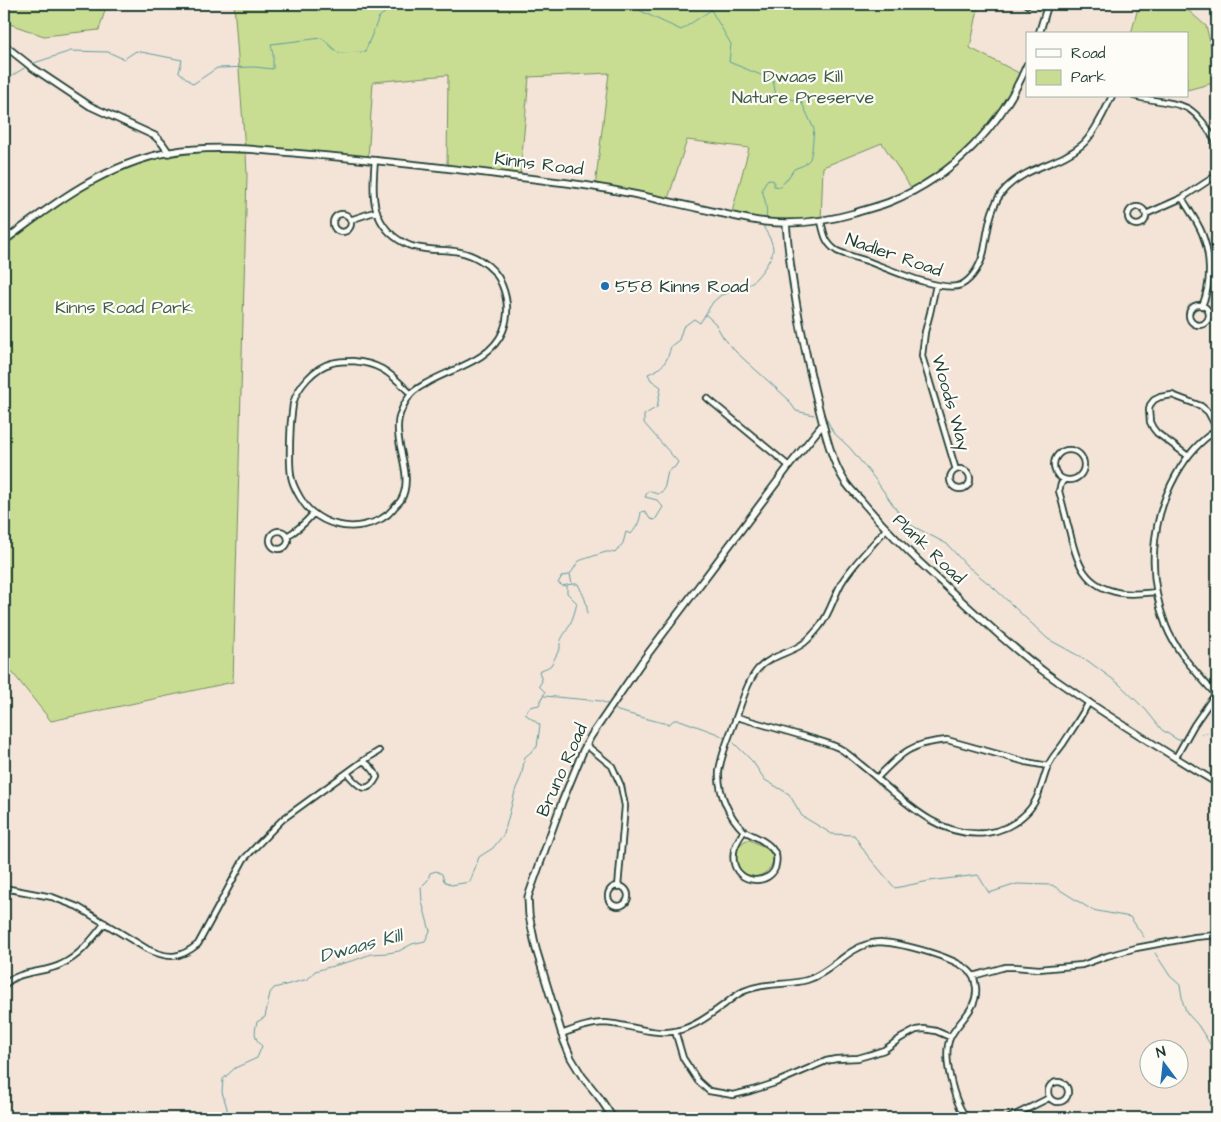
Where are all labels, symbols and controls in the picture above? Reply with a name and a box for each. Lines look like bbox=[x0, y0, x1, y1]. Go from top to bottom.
legend bbox=[1026, 32, 1188, 98]
text: Road bbox=[1071, 43, 1106, 64]
park label: Dwaas Kill Nature Preserve bbox=[732, 64, 875, 110]
text: Park bbox=[1071, 67, 1106, 88]
street label: Kinns Road bbox=[493, 146, 585, 182]
street label: Nadler Road bbox=[842, 227, 946, 283]
place label: 558 Kinns Road bbox=[615, 274, 749, 299]
marker: 558 Kinns Road bbox=[599, 280, 611, 292]
park label: Kinns Road Park bbox=[55, 295, 193, 320]
street label: Woods Way bbox=[924, 352, 977, 454]
street label: Plank Road bbox=[887, 508, 971, 590]
street label: Bruno Road bbox=[530, 719, 594, 821]
water label: Dwaas Kill bbox=[317, 921, 408, 970]
north arrow bbox=[1138, 1040, 1188, 1090]
text: N bbox=[1154, 1042, 1168, 1063]

